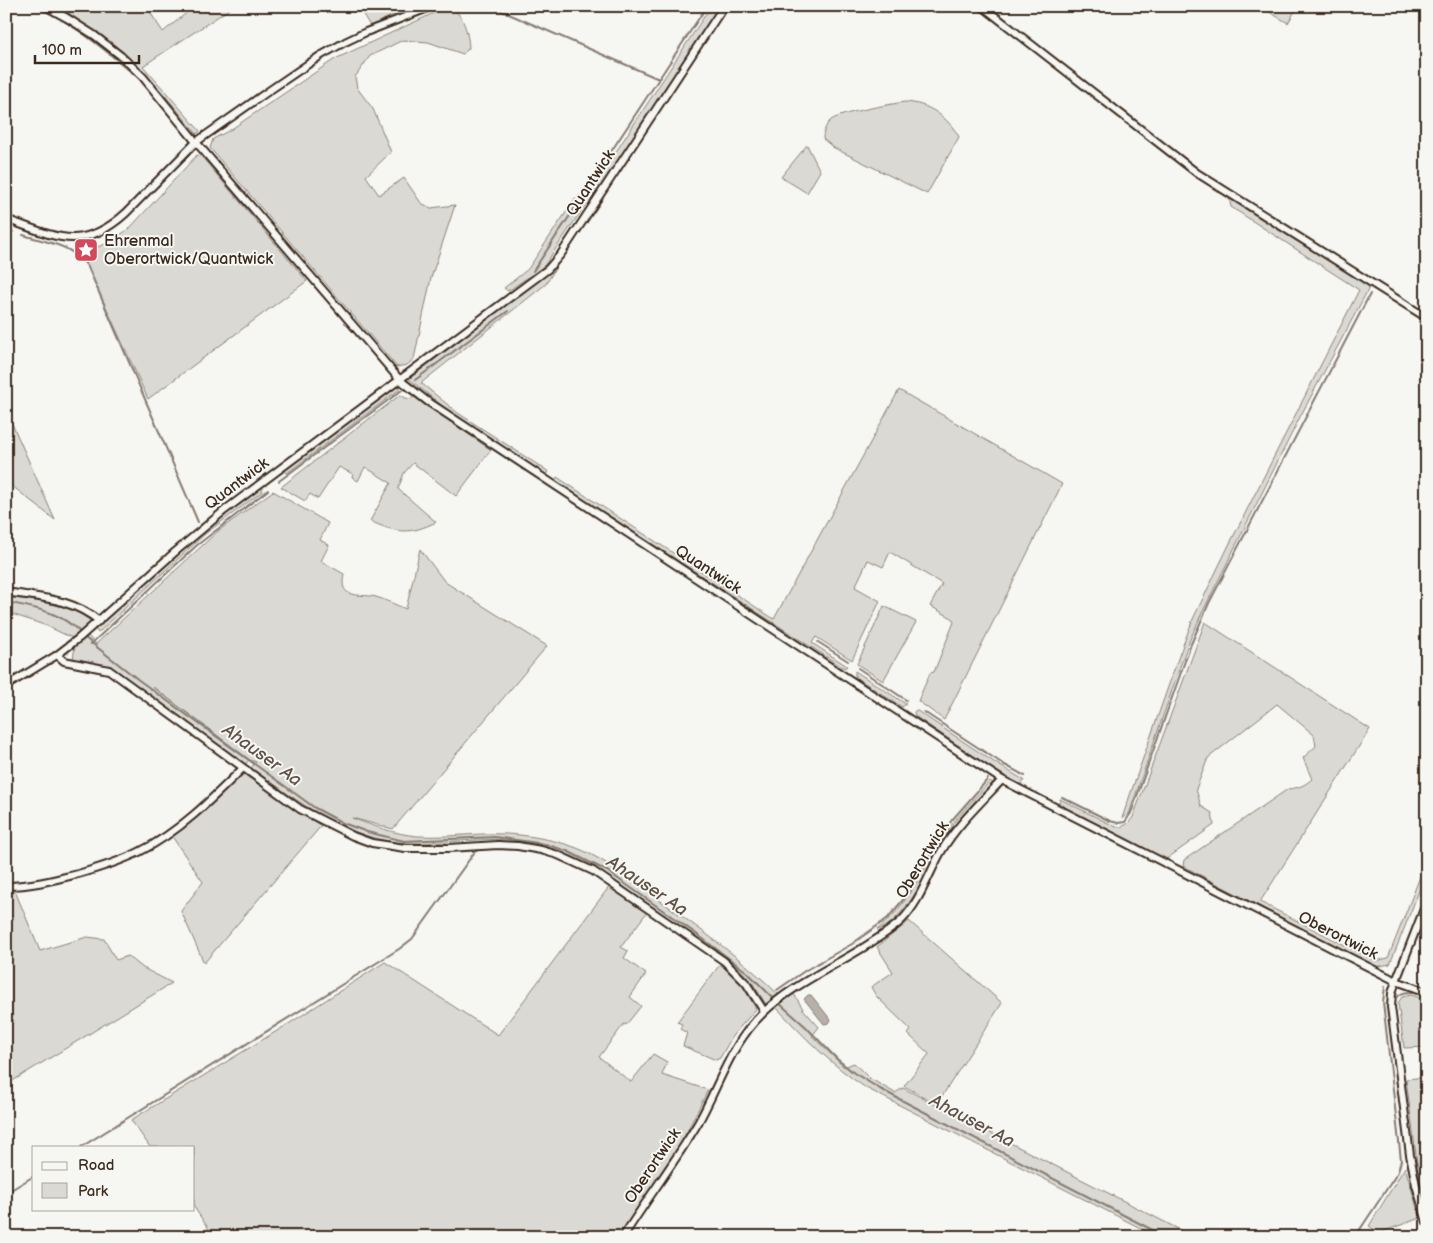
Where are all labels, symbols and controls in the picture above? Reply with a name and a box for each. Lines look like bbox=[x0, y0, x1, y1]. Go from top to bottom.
scale bar bbox=[35, 32, 139, 64]
text: 100 m bbox=[42, 41, 82, 60]
street label: Quantwick bbox=[563, 146, 620, 220]
place label: Ehrenmal Oberortwick/Quantwick bbox=[104, 232, 273, 269]
place icon: Ehrenmal Oberortwick/Quantwick bbox=[73, 237, 99, 263]
street label: Quantwick bbox=[201, 454, 273, 514]
street label: Quantwick bbox=[671, 542, 745, 599]
water label: Ahauser Aa bbox=[217, 719, 306, 791]
street label: Oberortwick bbox=[892, 818, 954, 902]
water label: Ahauser Aa bbox=[602, 851, 691, 921]
street label: Oberortwick bbox=[1295, 908, 1381, 964]
water label: Ahauser Aa bbox=[925, 1089, 1018, 1152]
street label: Oberortwick bbox=[621, 1125, 685, 1207]
legend bbox=[32, 1146, 195, 1210]
text: Road bbox=[78, 1156, 114, 1175]
text: Park bbox=[78, 1182, 109, 1201]

